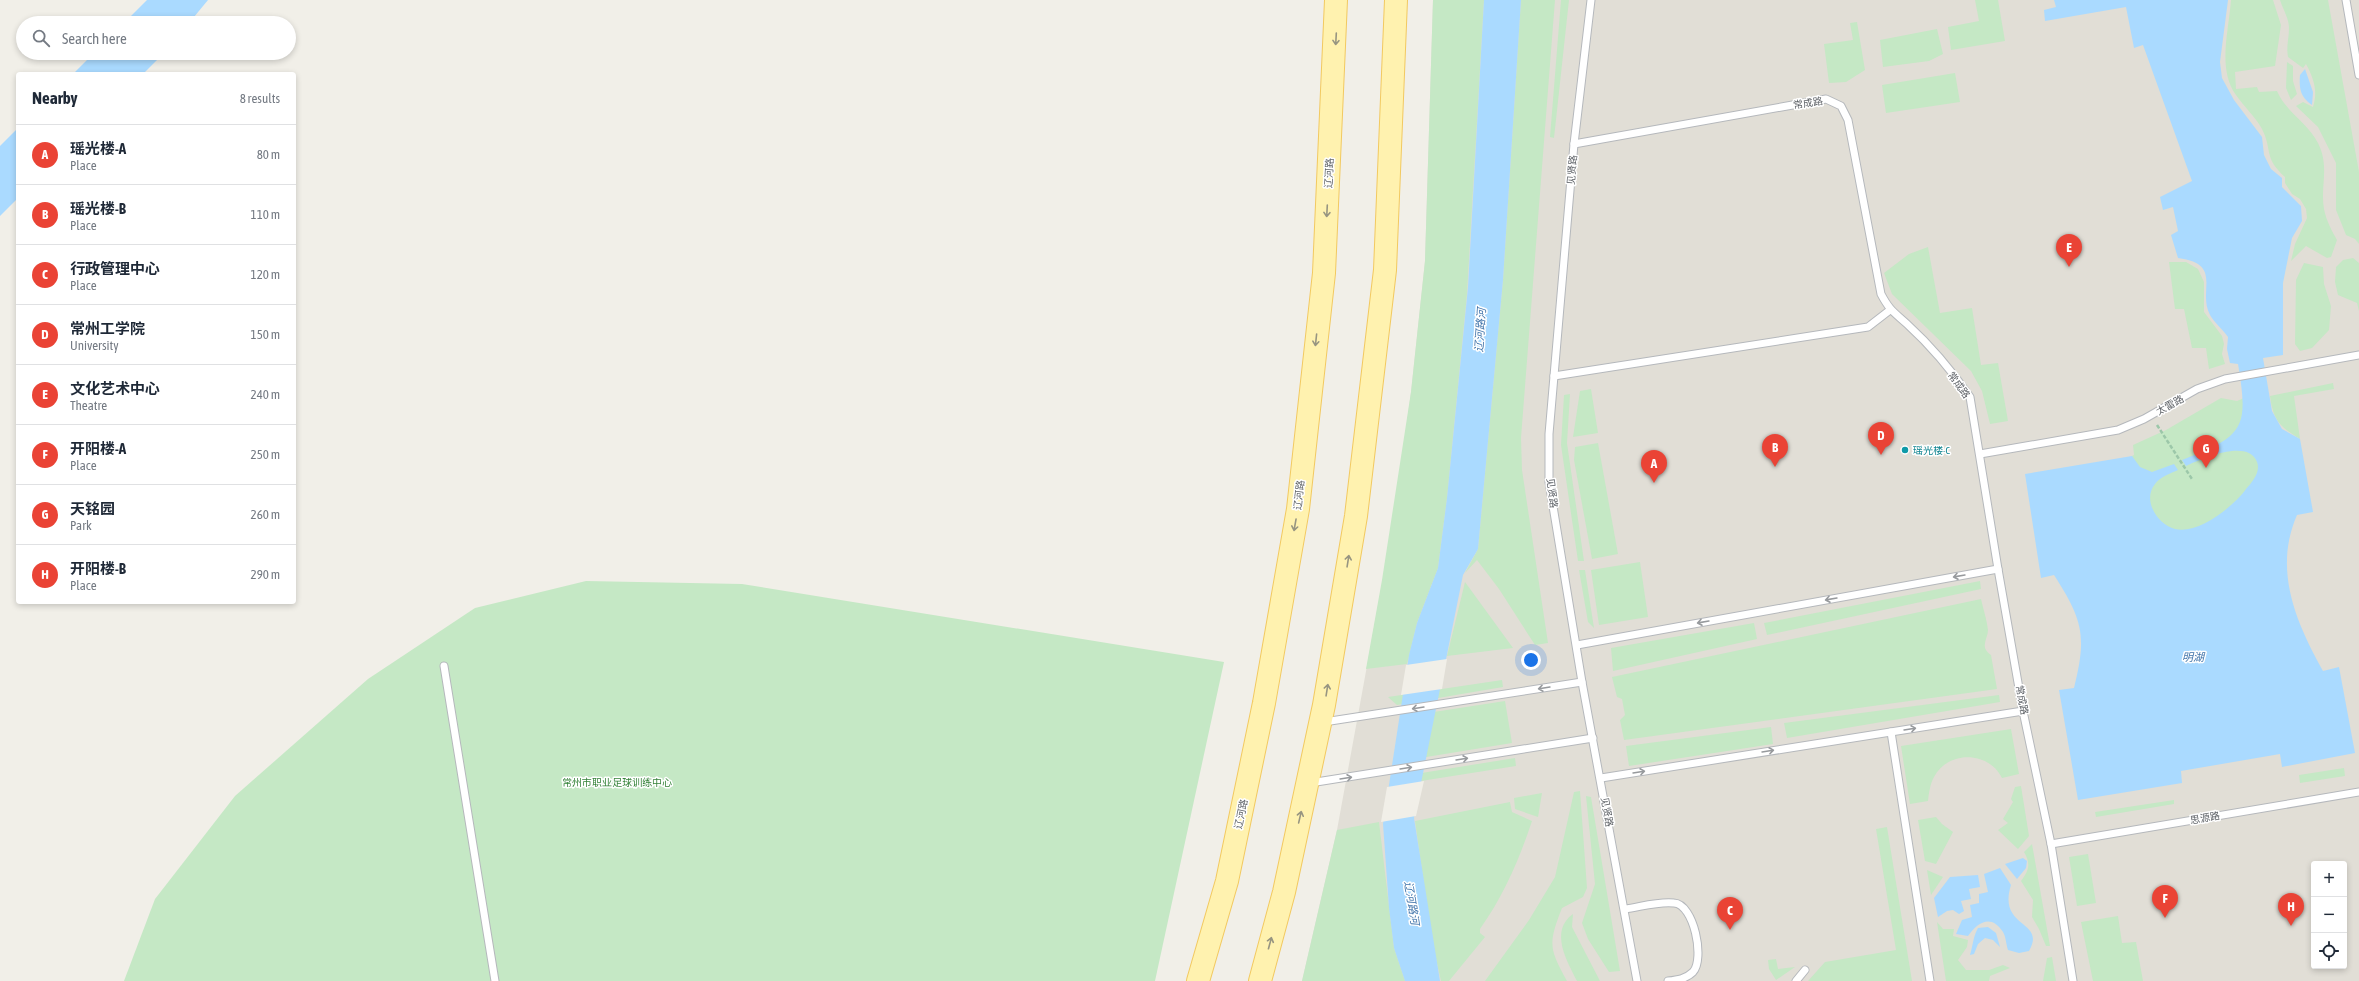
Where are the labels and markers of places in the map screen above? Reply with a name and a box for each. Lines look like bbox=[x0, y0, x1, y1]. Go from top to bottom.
pin: E bbox=[2056, 234, 2082, 267]
pin: D bbox=[1868, 422, 1894, 455]
pin: B bbox=[1762, 434, 1788, 467]
pin: G bbox=[2193, 435, 2219, 468]
marker: 瑶光楼-C bbox=[1900, 445, 1910, 455]
place label: 瑶光楼-C bbox=[1913, 445, 1951, 456]
pin: A bbox=[1641, 450, 1667, 483]
pin: F bbox=[2152, 885, 2178, 918]
pin: H bbox=[2278, 893, 2304, 926]
pin: C bbox=[1717, 897, 1743, 930]

